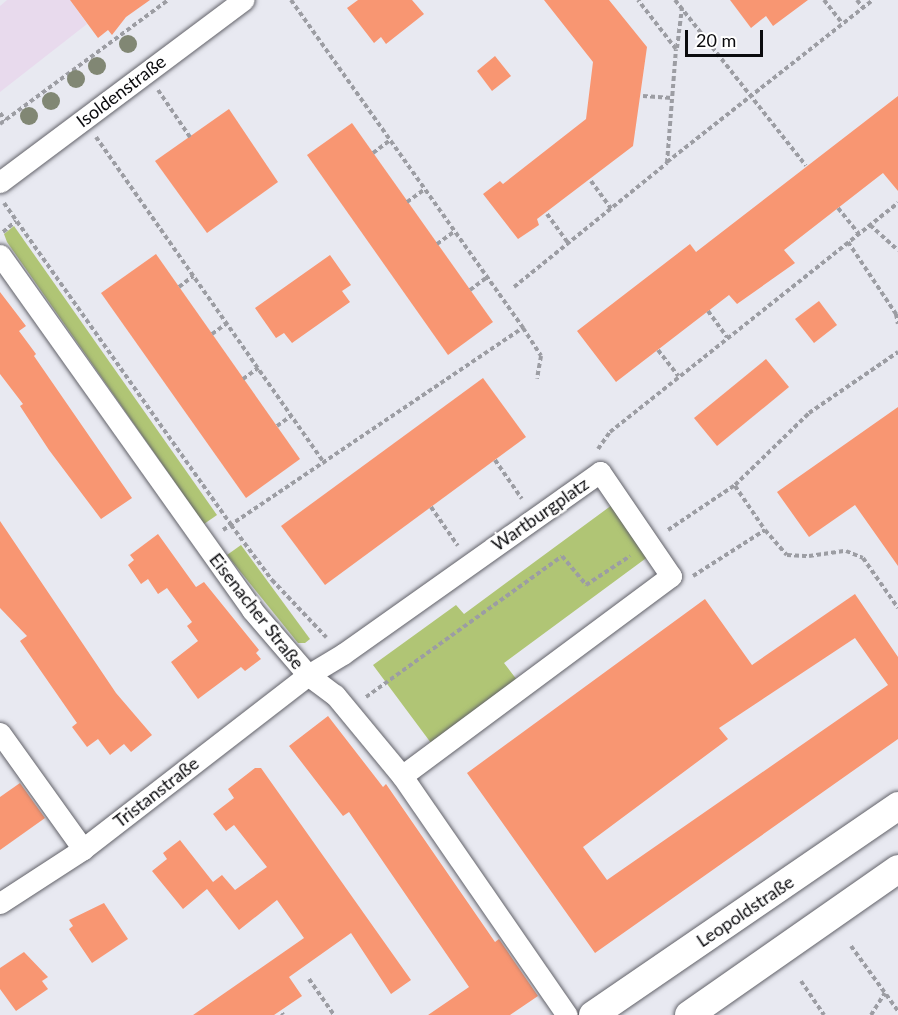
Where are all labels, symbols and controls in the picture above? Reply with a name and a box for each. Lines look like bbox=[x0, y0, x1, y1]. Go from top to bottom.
scale bar bbox=[688, 18, 766, 56]
text: 20 m bbox=[696, 29, 736, 51]
street label: Isoldenstraße bbox=[72, 50, 170, 132]
street label: Wartburgplatz bbox=[487, 473, 593, 555]
street label: Eisenacher Straße bbox=[205, 549, 309, 673]
street label: Tristanstraße bbox=[109, 752, 203, 832]
street label: Leopoldstraße bbox=[692, 871, 798, 951]

